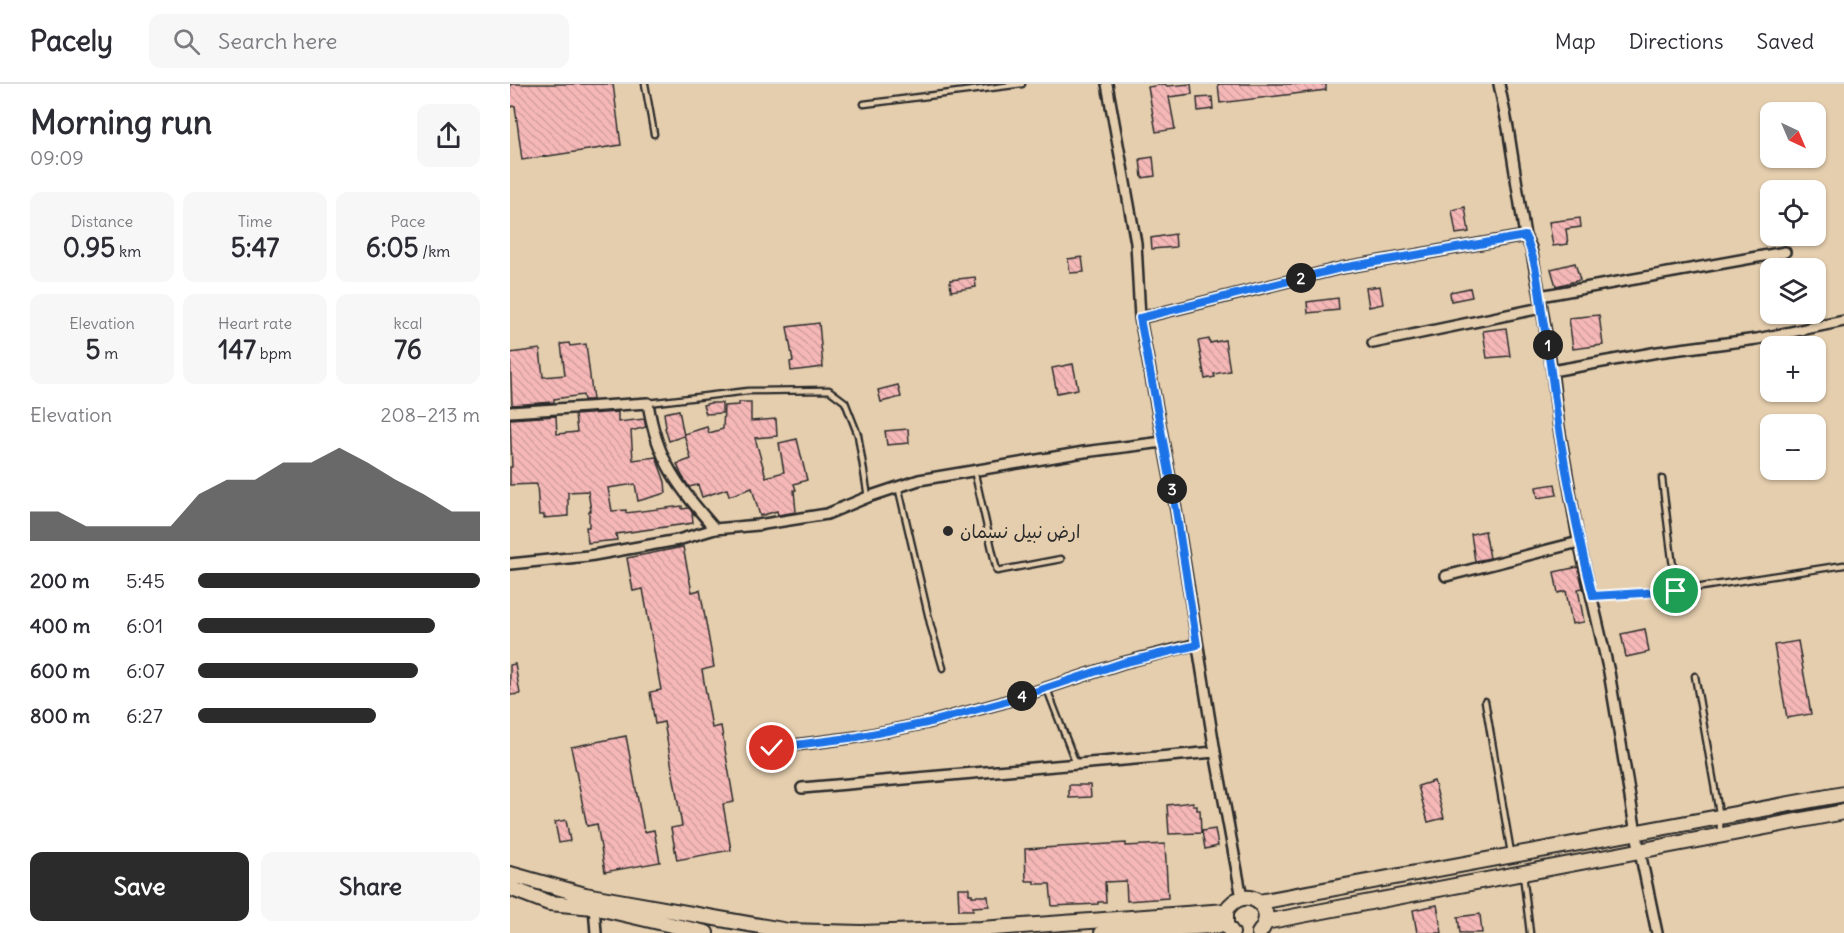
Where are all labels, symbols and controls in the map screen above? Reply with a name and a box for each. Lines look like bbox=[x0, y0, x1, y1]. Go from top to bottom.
search box bbox=[149, 14, 569, 68]
text: Pacely bbox=[30, 23, 113, 59]
icon: search bbox=[170, 25, 203, 58]
text: Search here bbox=[218, 27, 337, 55]
text: Map bbox=[1555, 28, 1596, 55]
text: Directions bbox=[1629, 28, 1723, 55]
text: Saved bbox=[1756, 28, 1814, 55]
text: Morning run bbox=[30, 101, 212, 143]
north arrow bbox=[1760, 102, 1826, 168]
map controls bbox=[1760, 102, 1826, 480]
button: share bbox=[417, 104, 480, 167]
text: 09:09 bbox=[30, 145, 84, 170]
button: locate bbox=[1760, 180, 1826, 246]
text: Distance bbox=[71, 211, 133, 231]
text: Time bbox=[238, 211, 272, 231]
text: Pace bbox=[391, 211, 425, 231]
text: 0.95 bbox=[63, 231, 115, 264]
text: 5:47 bbox=[231, 231, 279, 264]
text: 6:05 bbox=[366, 231, 419, 264]
text: km bbox=[115, 241, 141, 261]
text: /km bbox=[419, 241, 450, 261]
button: layers bbox=[1760, 258, 1826, 324]
pin: 2 bbox=[1286, 263, 1316, 293]
text: 2 bbox=[1297, 268, 1305, 288]
text: Elevation bbox=[69, 313, 135, 333]
text: Heart rate bbox=[218, 313, 292, 333]
text: kcal bbox=[394, 313, 422, 333]
pin: 1 bbox=[1533, 330, 1563, 360]
text: 5 bbox=[86, 333, 101, 366]
text: 147 bbox=[218, 333, 256, 366]
text: 76 bbox=[394, 333, 422, 366]
text: 1 bbox=[1545, 335, 1551, 355]
button: + bbox=[1760, 336, 1826, 402]
text: m bbox=[101, 343, 118, 363]
text: bpm bbox=[256, 343, 292, 363]
text: Elevation bbox=[30, 402, 112, 427]
text: 208–213 m bbox=[380, 402, 480, 427]
button: − bbox=[1760, 414, 1826, 480]
pin: 3 bbox=[1157, 474, 1187, 504]
text: 3 bbox=[1167, 479, 1177, 499]
place label: ارض نبيل نسمان bbox=[960, 520, 1080, 543]
marker: ارض نبيل نسمان bbox=[941, 524, 955, 538]
pin bbox=[1650, 565, 1701, 616]
text: 200 m bbox=[30, 568, 90, 593]
text: 5:45 bbox=[126, 568, 165, 593]
icon: arrive bbox=[1659, 574, 1692, 607]
text: 400 m bbox=[30, 613, 90, 638]
text: 6:01 bbox=[126, 613, 163, 638]
text: 600 m bbox=[30, 658, 90, 683]
text: 6:07 bbox=[126, 658, 165, 683]
pin: 4 bbox=[1007, 681, 1037, 711]
text: 4 bbox=[1017, 686, 1027, 706]
text: 800 m bbox=[30, 703, 90, 728]
text: 6:27 bbox=[126, 703, 163, 728]
pin bbox=[746, 722, 797, 773]
icon: check bbox=[755, 731, 788, 764]
button: Save bbox=[30, 852, 249, 921]
button: Share bbox=[261, 852, 480, 921]

